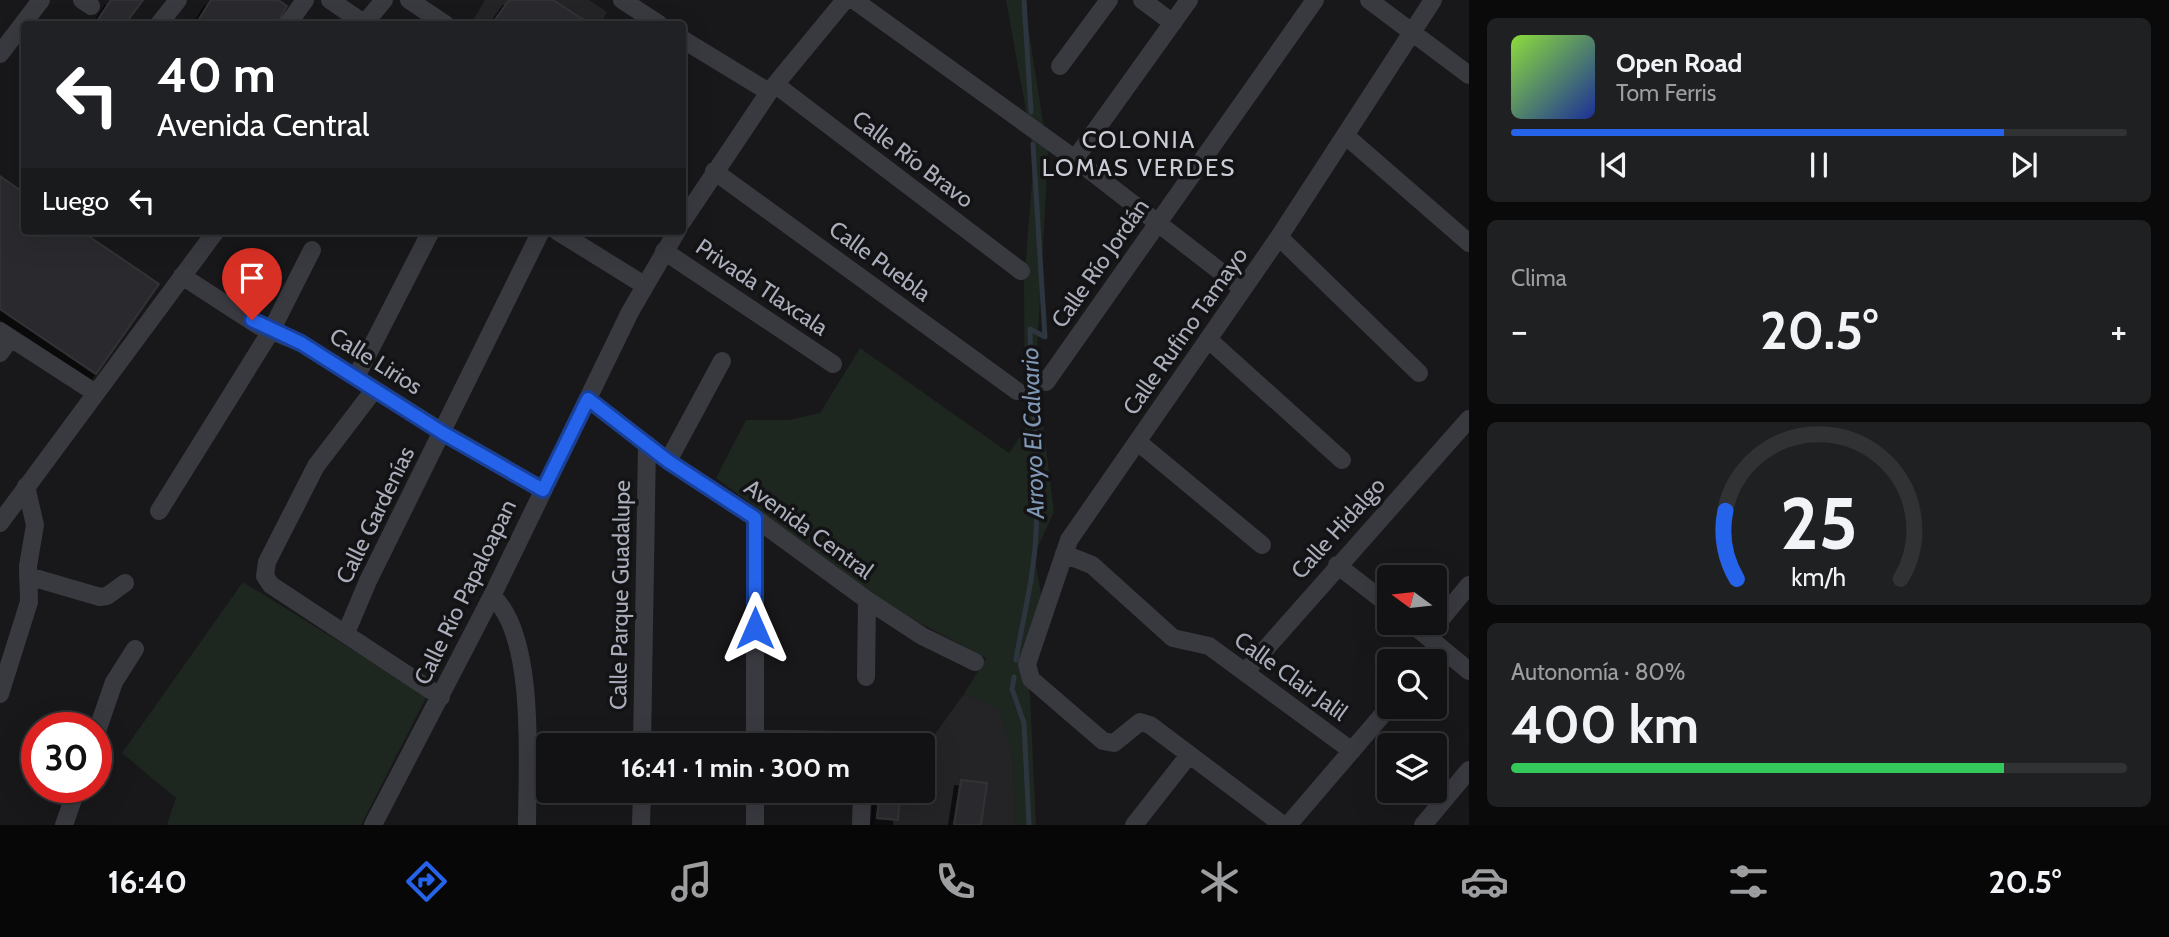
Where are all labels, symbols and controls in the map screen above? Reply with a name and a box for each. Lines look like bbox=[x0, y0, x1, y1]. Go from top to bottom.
text: 40 m bbox=[157, 45, 276, 104]
text: Open Road bbox=[1616, 47, 1742, 79]
icon: left bbox=[42, 49, 133, 140]
text: Tom Ferris bbox=[1616, 79, 1716, 107]
street label: Calle Río Bravo bbox=[847, 104, 979, 214]
text: Avenida Central bbox=[157, 105, 369, 144]
district label: COLONIA LOMAS VERDES bbox=[1042, 125, 1236, 182]
icon: previous bbox=[1595, 146, 1633, 184]
icon: pause bbox=[1800, 146, 1838, 184]
icon: next bbox=[2005, 146, 2043, 184]
icon: left bbox=[123, 182, 161, 220]
text: Luego bbox=[42, 185, 109, 217]
street label: Calle Río Jordán bbox=[1045, 193, 1155, 333]
street label: Calle Puebla bbox=[824, 215, 936, 307]
street label: Privada Tlaxcala bbox=[691, 233, 833, 341]
street label: Calle Rufino Tamayo bbox=[1117, 242, 1253, 420]
pin bbox=[222, 248, 282, 320]
icon: arrive bbox=[233, 259, 271, 297]
text: Clima bbox=[1511, 264, 1567, 292]
text: 20.5° bbox=[1760, 299, 1878, 362]
text: − bbox=[1511, 307, 1528, 354]
text: + bbox=[2110, 307, 2127, 354]
street label: Calle Lirios bbox=[325, 322, 427, 400]
water label: Arroyo El Calvario bbox=[1015, 347, 1050, 520]
street label: Calle Gardenías bbox=[330, 442, 420, 588]
street label: Calle Hidalgo bbox=[1285, 471, 1391, 585]
street label: Avenida Central bbox=[739, 473, 879, 586]
street label: Calle Parque Guadalupe bbox=[604, 480, 636, 710]
text: 25 bbox=[1780, 480, 1858, 568]
street label: Calle Río Papaloapan bbox=[408, 495, 522, 689]
text: km/h bbox=[1792, 562, 1846, 592]
north arrow bbox=[1377, 565, 1447, 635]
map controls bbox=[1377, 565, 1447, 803]
position arrow bbox=[718, 591, 792, 665]
street label: Calle Clair Jalil bbox=[1229, 626, 1354, 727]
button: search bbox=[1377, 649, 1447, 719]
text: Autonomía · 80% bbox=[1511, 658, 1685, 686]
text: 400 km bbox=[1511, 693, 1699, 756]
speed limit sign: 30 bbox=[21, 712, 112, 803]
button: layers bbox=[1377, 733, 1447, 803]
text: 16:41 · 1 min · 300 m bbox=[621, 752, 850, 784]
icon: directions bbox=[402, 857, 451, 906]
icon: music bbox=[667, 857, 716, 906]
icon: phone bbox=[931, 857, 980, 906]
icon: climate bbox=[1195, 857, 1244, 906]
icon: car bbox=[1460, 857, 1509, 906]
icon: filters bbox=[1724, 857, 1773, 906]
text: 16:40 bbox=[108, 862, 187, 901]
text: 20.5° bbox=[1989, 862, 2061, 901]

